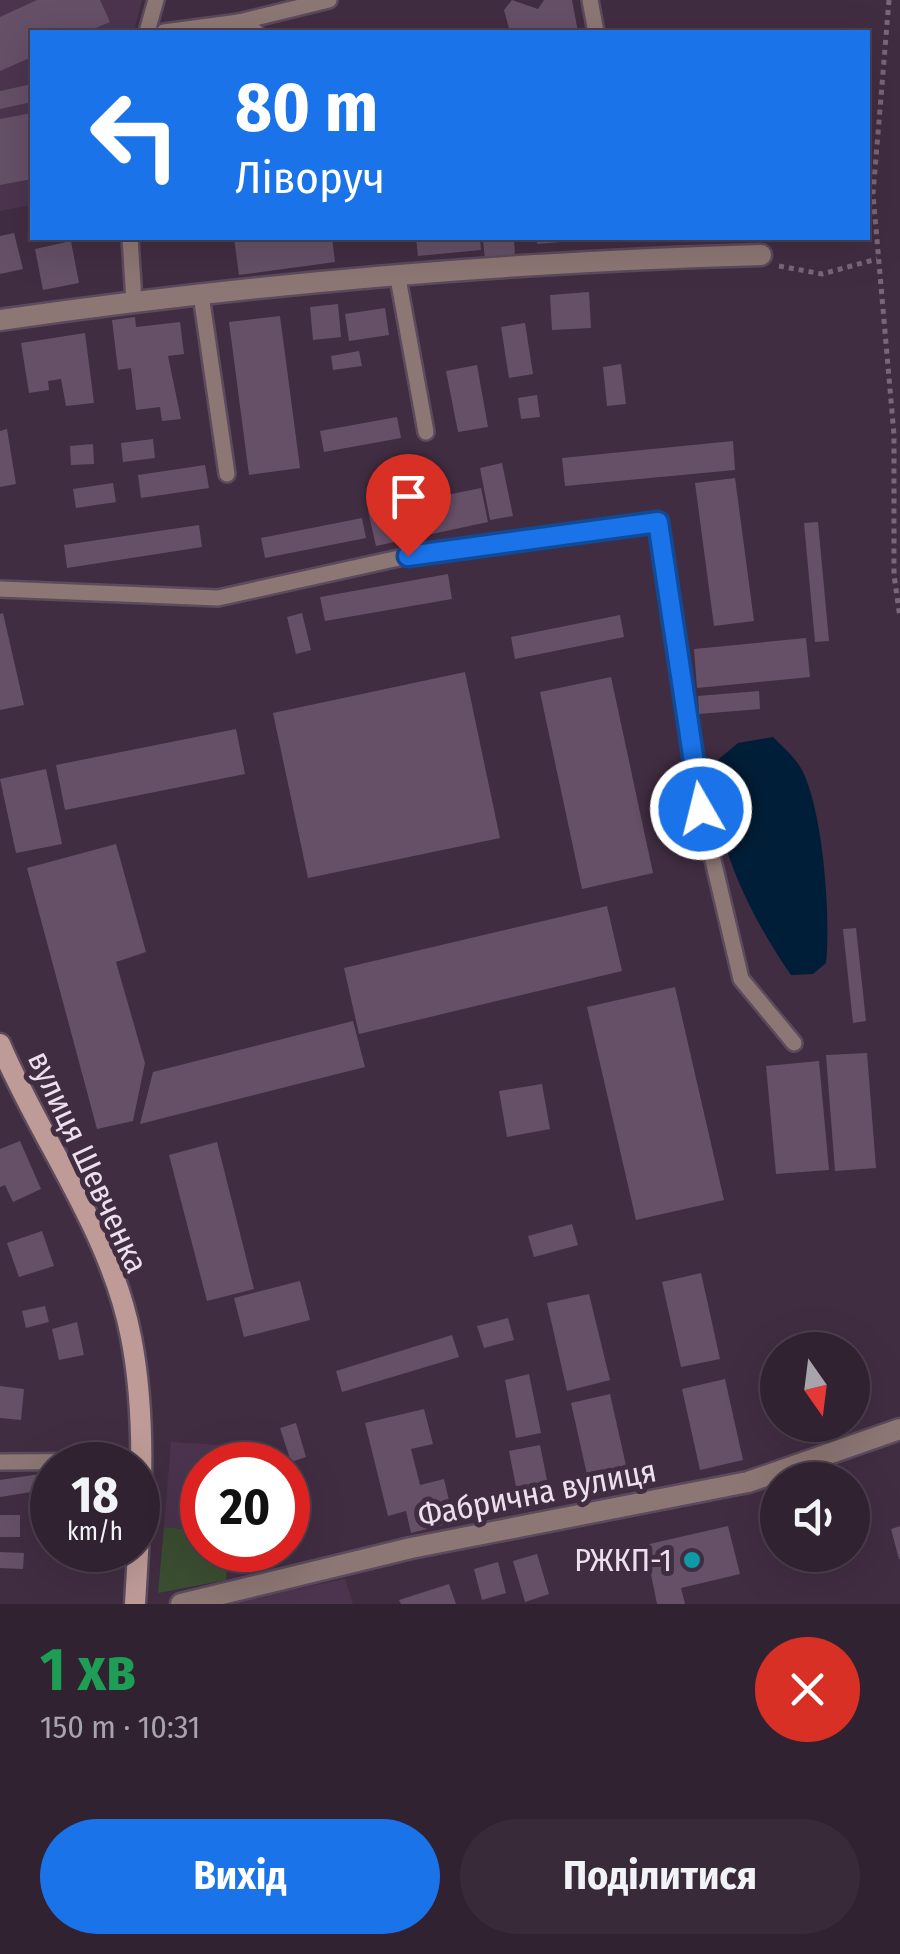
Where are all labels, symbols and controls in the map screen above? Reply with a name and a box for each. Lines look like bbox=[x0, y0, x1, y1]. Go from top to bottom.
text: 80 m bbox=[235, 66, 378, 150]
icon: left bbox=[70, 70, 200, 200]
text: Ліворуч bbox=[235, 151, 385, 205]
pin bbox=[366, 454, 451, 557]
icon: arrive bbox=[381, 469, 436, 524]
position arrow bbox=[649, 757, 753, 861]
street label: вулиця Шевченка bbox=[20, 1045, 156, 1279]
north arrow bbox=[760, 1332, 870, 1442]
map controls bbox=[760, 1332, 870, 1572]
speed limit sign: 20 bbox=[180, 1442, 310, 1572]
street label: Фабрична вулиця bbox=[415, 1451, 659, 1535]
button: sound bbox=[760, 1462, 870, 1572]
text: 18 bbox=[71, 1465, 119, 1525]
text: km/h bbox=[67, 1517, 123, 1547]
place label: РЖКП-1 bbox=[574, 1541, 672, 1579]
marker: РЖКП-1 bbox=[681, 1549, 703, 1571]
text: 1 хв bbox=[40, 1634, 136, 1706]
button: close bbox=[755, 1637, 860, 1742]
text: 150 m · 10:31 bbox=[40, 1708, 200, 1746]
button: Вихід bbox=[40, 1819, 440, 1934]
button: Поділитися bbox=[460, 1819, 860, 1934]

